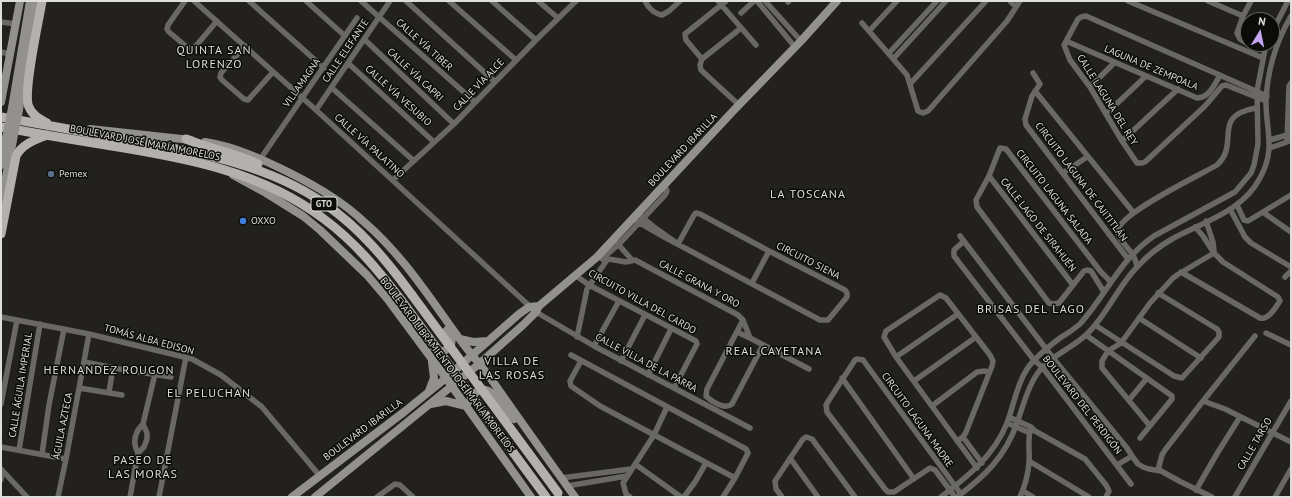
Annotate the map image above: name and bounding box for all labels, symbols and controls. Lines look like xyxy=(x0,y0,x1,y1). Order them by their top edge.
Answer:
north arrow xyxy=(1240,12,1280,52)
text: N xyxy=(1257,14,1267,29)
street label: CALLE VÍA TIBER xyxy=(393,16,455,74)
street label: CALLE ELEFANTE xyxy=(320,17,372,85)
street label: LAGUNA DE ZEMPOALA xyxy=(1102,43,1200,93)
district label: QUINTA SAN LORENZO xyxy=(176,44,252,72)
street label: CALLE VÍA CAPRI xyxy=(384,46,446,104)
street label: CALLE LAGUNA DEL REY xyxy=(1074,52,1140,148)
street label: VILLAMAGNA xyxy=(281,56,323,110)
street label: CALLE VÍA ALCE xyxy=(451,56,507,114)
street label: CALLE VÍA VESUBIO xyxy=(362,63,434,129)
street label: CALLE VÍA PALATINO xyxy=(332,111,406,181)
street label: BOULEVARD IBARILLA xyxy=(646,111,720,189)
street label: CIRCUITO LAGUNA DE CAJITITLÁN xyxy=(1032,120,1130,244)
street label: BOULEVARD JOSÉ MARÍA MORELOS xyxy=(69,123,221,163)
street label: CIRCUITO LAGUNA SALADA xyxy=(1013,147,1095,247)
place label: Pemex xyxy=(59,168,87,180)
marker: Pemex xyxy=(46,169,56,179)
street label: CALLE LAGO DE SIRAHUÉN xyxy=(998,176,1078,274)
district label: LA TOSCANA xyxy=(770,188,846,202)
road number: GTO xyxy=(311,197,337,211)
place label: OXXO xyxy=(251,215,276,227)
marker: OXXO xyxy=(238,216,248,226)
street label: CIRCUITO SIENA xyxy=(774,240,842,282)
street label: CALLE GRANA Y ORO xyxy=(656,258,742,310)
street label: CIRCUITO VILLA DEL CARDO xyxy=(586,267,698,337)
street label: BOULEVARD LIBRAMIENTO JOSÉ MARÍA MORELOS xyxy=(377,275,517,455)
district label: BRISAS DEL LAGO xyxy=(977,303,1085,317)
street label: TOMÁS ALBA EDISON xyxy=(103,322,195,358)
street label: CALLE VILLA DE LA PARRA xyxy=(593,331,699,395)
street label: CALLE ÁGUILA IMPERIAL xyxy=(7,332,35,438)
district label: REAL CAYETANA xyxy=(726,345,822,359)
street label: BOULEVARD DEL PERDIGÓN xyxy=(1040,353,1124,457)
district label: VILLA DE LAS ROSAS xyxy=(479,355,545,383)
district label: HERNANDEZ ROUGON xyxy=(43,364,175,378)
street label: CIRCUITO LAGUNA MADRE xyxy=(879,370,955,470)
district label: EL PELUCHAN xyxy=(167,387,251,401)
street label: ÁGUILA AZTECA xyxy=(51,391,75,461)
street label: BOULEVARD IBARILLA xyxy=(321,396,405,464)
street label: CALLE TARSO xyxy=(1235,416,1275,472)
district label: PASEO DE LAS MORAS xyxy=(108,454,178,482)

